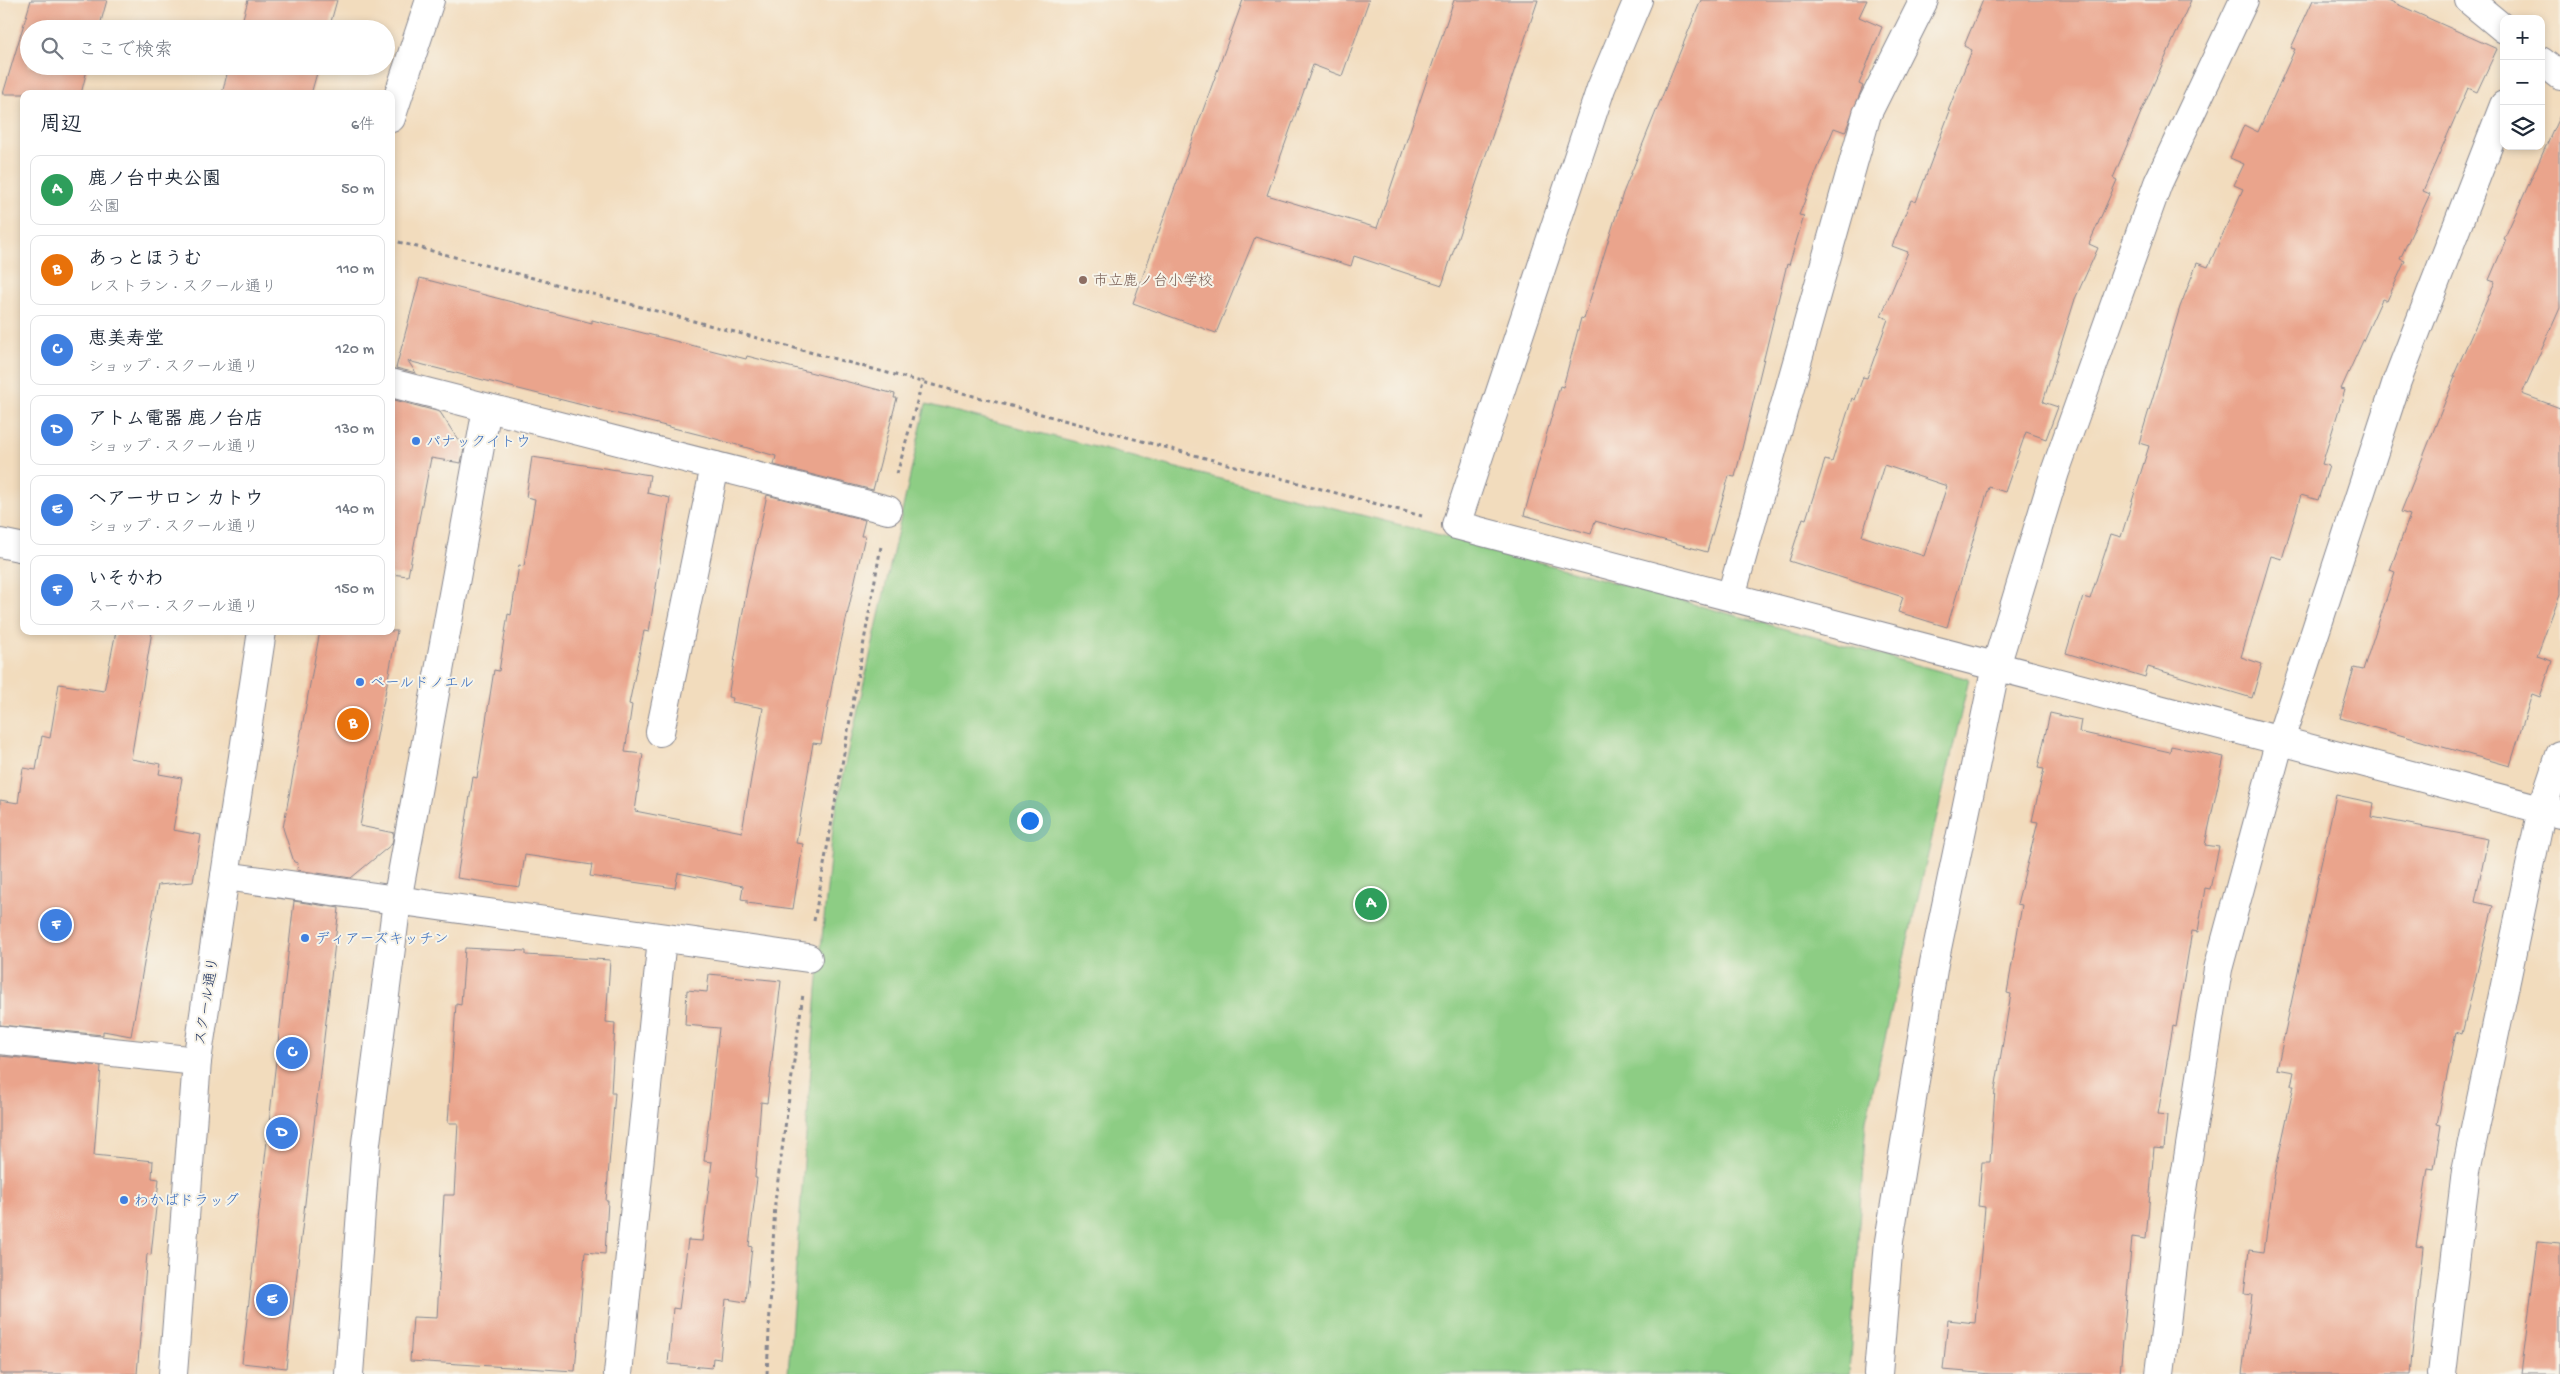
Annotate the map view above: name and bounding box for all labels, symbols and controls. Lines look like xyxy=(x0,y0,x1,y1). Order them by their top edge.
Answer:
map controls xyxy=(2500,15,2545,150)
button: + xyxy=(2500,15,2545,60)
search box xyxy=(20,20,395,75)
icon: search xyxy=(38,34,66,62)
text: ここで検索 xyxy=(78,40,173,63)
button: − xyxy=(2500,60,2545,105)
button: layers xyxy=(2500,105,2545,150)
text: 周辺 xyxy=(40,114,82,139)
text: 6件 xyxy=(351,117,375,136)
text: 鹿ノ台中央公園 xyxy=(88,169,221,192)
text: A xyxy=(52,181,62,200)
text: 50 m xyxy=(341,181,374,200)
text: 公園 xyxy=(88,199,120,218)
text: あっとほうむ xyxy=(88,249,202,272)
text: B xyxy=(53,261,61,280)
text: 110 m xyxy=(337,261,374,280)
place label: 市立鹿ノ台小学校 xyxy=(1093,272,1213,291)
marker: 市立鹿ノ台小学校 xyxy=(1077,274,1089,286)
text: レストラン · スクール通り xyxy=(88,279,277,298)
text: 恵美寿堂 xyxy=(88,329,164,352)
text: C xyxy=(53,341,61,360)
text: 120 m xyxy=(335,341,374,360)
text: ショップ · スクール通り xyxy=(88,359,259,378)
text: アトム電器 鹿ノ台店 xyxy=(88,409,264,432)
text: D xyxy=(52,421,62,440)
text: 130 m xyxy=(335,421,374,440)
place label: パナックイトウ xyxy=(426,434,531,452)
marker: パナックイトウ xyxy=(410,435,422,447)
text: ショップ · スクール通り xyxy=(88,439,259,458)
text: ヘアーサロン カトウ xyxy=(88,489,264,512)
text: E xyxy=(52,501,62,520)
text: 140 m xyxy=(336,501,374,520)
text: ショップ · スクール通り xyxy=(88,519,259,538)
text: いそかわ xyxy=(88,569,164,592)
text: F xyxy=(53,581,61,600)
text: 150 m xyxy=(335,581,374,600)
text: スーパー · スクール通り xyxy=(88,599,259,618)
place label: ペールドノエル xyxy=(370,675,474,693)
marker: ペールドノエル xyxy=(354,676,366,688)
pin: B xyxy=(337,705,369,743)
your location xyxy=(1017,808,1043,834)
pin: A xyxy=(1355,885,1387,923)
pin: F xyxy=(40,906,72,944)
place label: ディアーズキッチン xyxy=(315,931,449,949)
marker: ディアーズキッチン xyxy=(299,932,311,944)
street label: スクール通り xyxy=(192,956,224,1047)
pin: C xyxy=(276,1034,308,1072)
pin: D xyxy=(266,1114,298,1152)
place label: わかばドラッグ xyxy=(134,1192,239,1211)
marker: わかばドラッグ xyxy=(118,1194,130,1206)
pin: E xyxy=(256,1281,288,1319)

